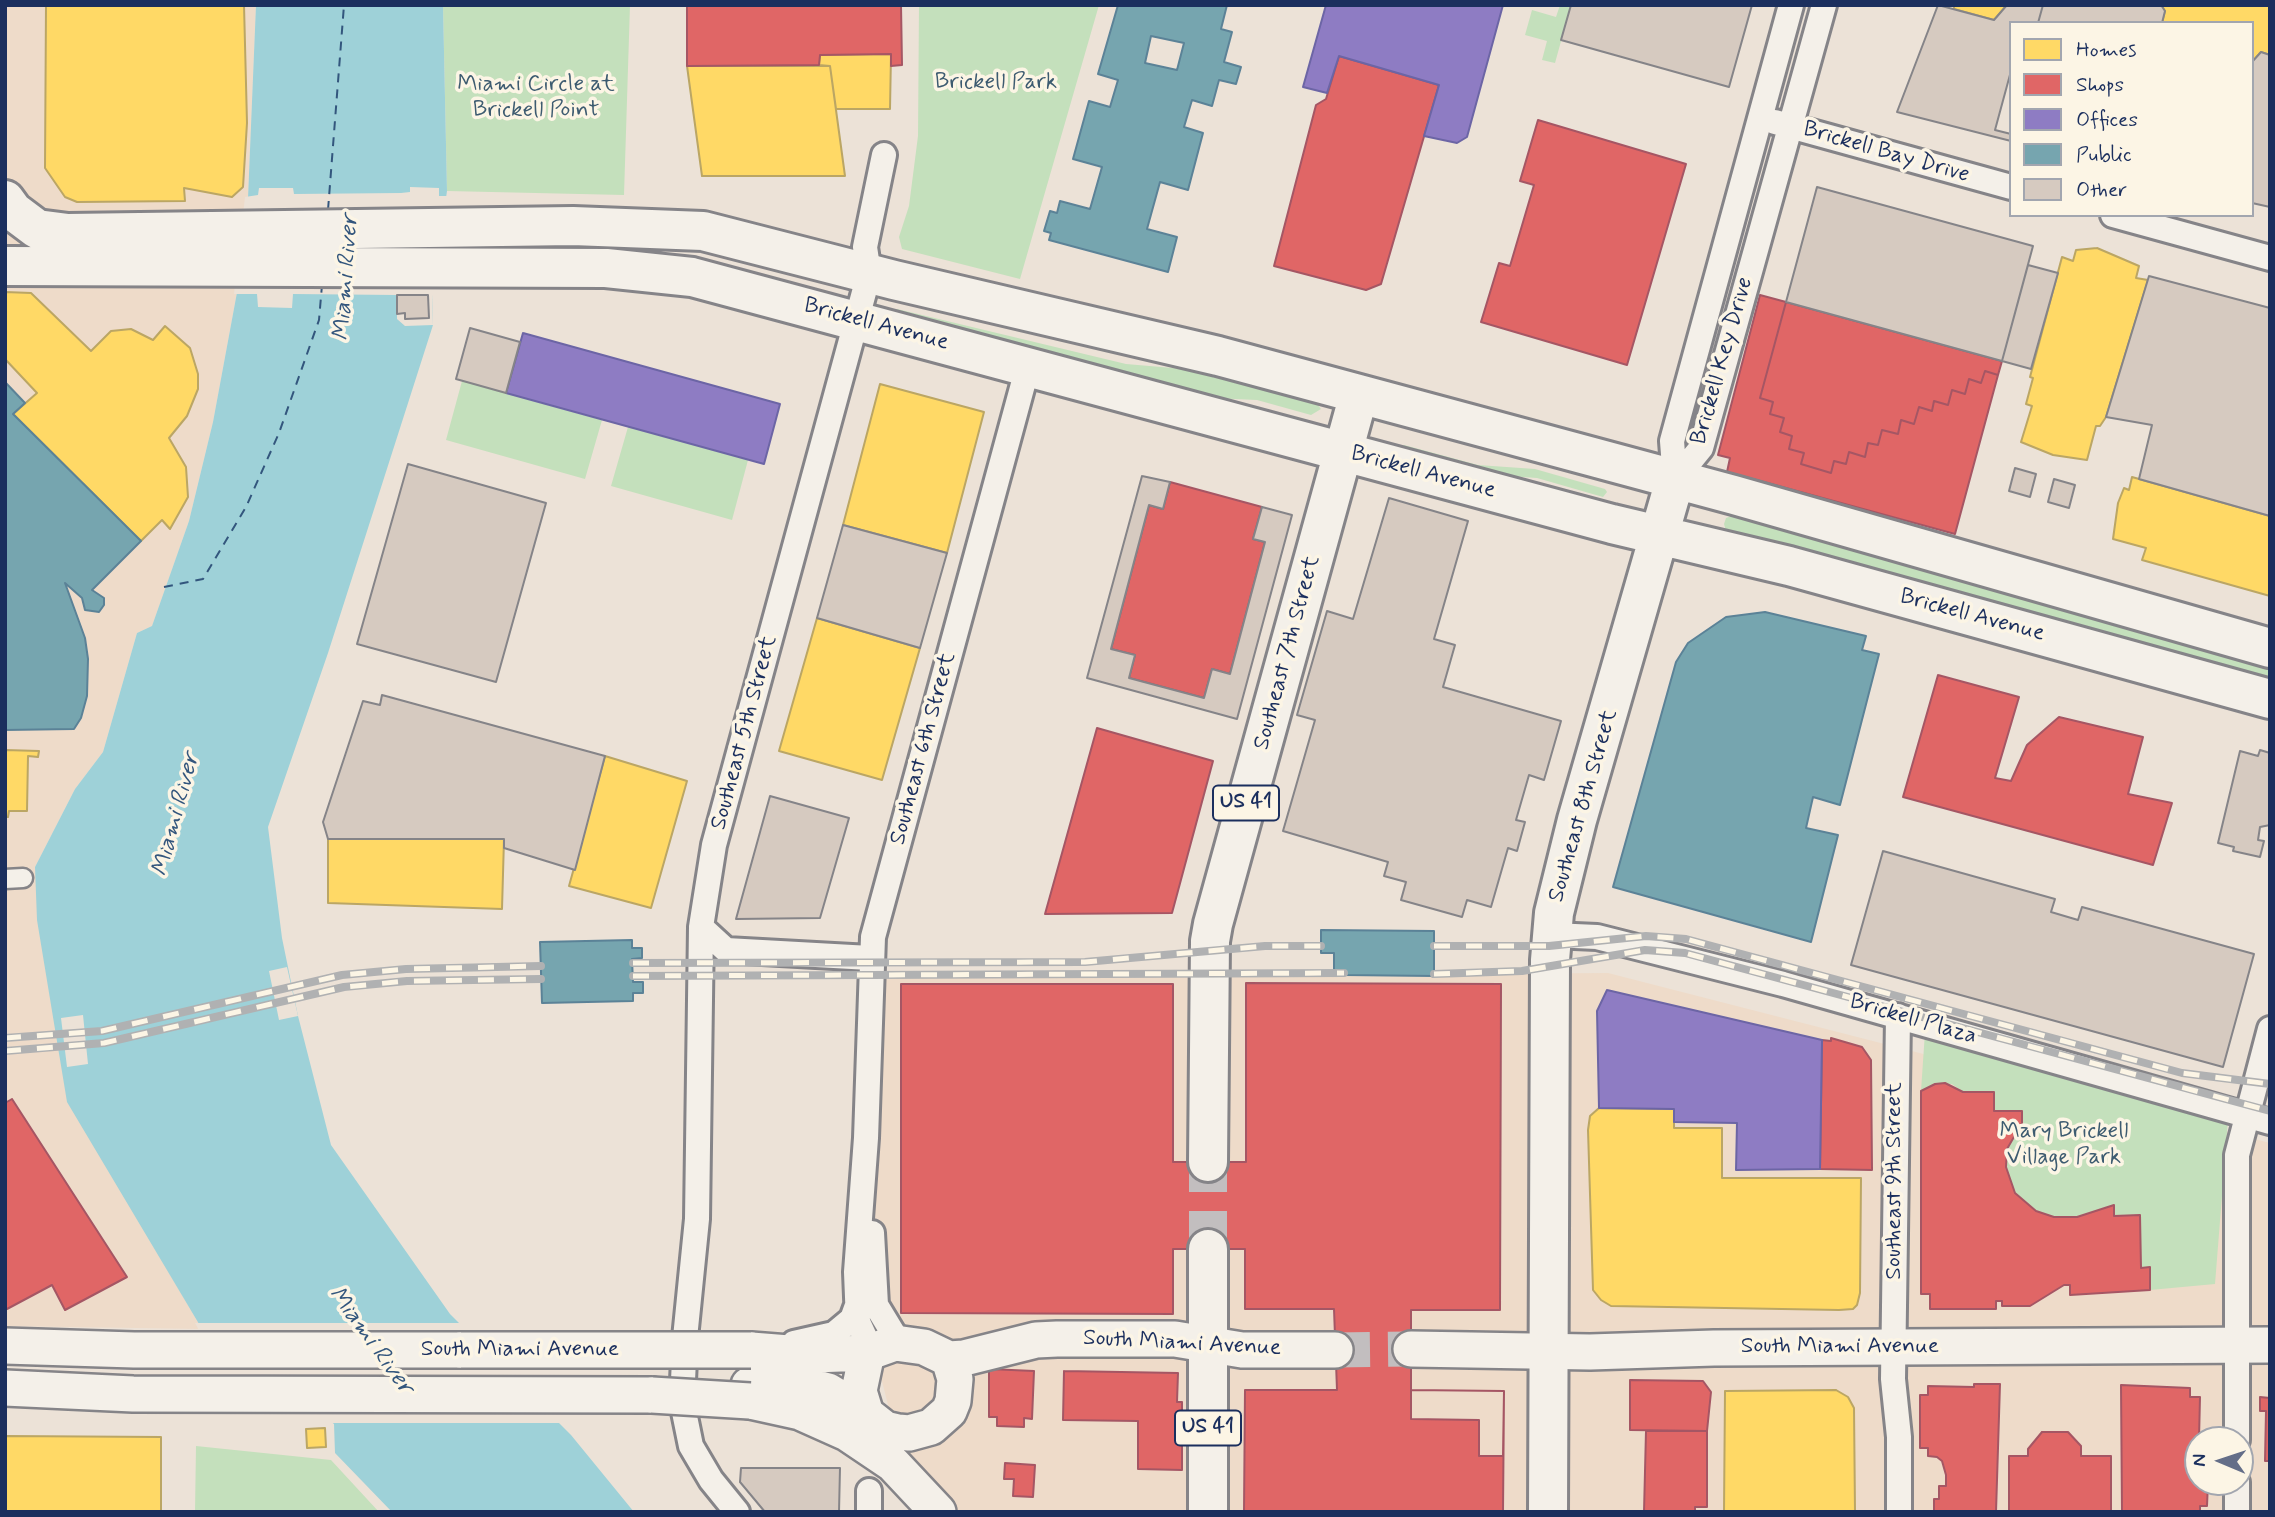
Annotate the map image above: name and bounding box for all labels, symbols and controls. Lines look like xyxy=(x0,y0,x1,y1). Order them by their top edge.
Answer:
legend xyxy=(2009,21,2254,217)
text: Homes xyxy=(2076,36,2136,64)
park label: Brickell Park xyxy=(935,69,1057,97)
park label: Miami Circle at Brickell Point xyxy=(457,71,615,125)
text: Shops xyxy=(2076,71,2124,99)
text: Offices xyxy=(2076,106,2138,134)
street label: Brickell Bay Drive xyxy=(1800,116,1972,190)
text: Public xyxy=(2076,141,2132,169)
text: Other xyxy=(2076,176,2127,204)
water label: Miami River xyxy=(328,214,366,342)
street label: Brickell Key Drive xyxy=(1686,274,1760,448)
street label: Brickell Avenue xyxy=(801,292,951,358)
street label: Brickell Avenue xyxy=(1348,440,1498,506)
street label: Southeast 7th Street xyxy=(1249,553,1327,753)
street label: Brickell Avenue xyxy=(1897,583,2047,649)
street label: Southeast 5th Street xyxy=(706,633,784,833)
street label: Southeast 6th Street xyxy=(885,650,963,848)
street label: Southeast 8th Street xyxy=(1543,707,1625,905)
water label: Miami River xyxy=(147,750,207,880)
road number: US 41 xyxy=(1213,786,1279,820)
street label: Brickell Plaza xyxy=(1846,989,1980,1051)
street label: Southeast 9th Street xyxy=(1881,1082,1909,1280)
park label: Mary Brickell Village Park xyxy=(2000,1118,2128,1172)
water label: Miami River xyxy=(321,1281,419,1401)
street label: South Miami Avenue xyxy=(1082,1325,1282,1363)
street label: South Miami Avenue xyxy=(1741,1333,1939,1361)
street label: South Miami Avenue xyxy=(421,1336,619,1364)
road number: US 41 xyxy=(1175,1410,1241,1446)
north arrow xyxy=(2184,1426,2254,1496)
text: N xyxy=(2187,1454,2212,1467)

